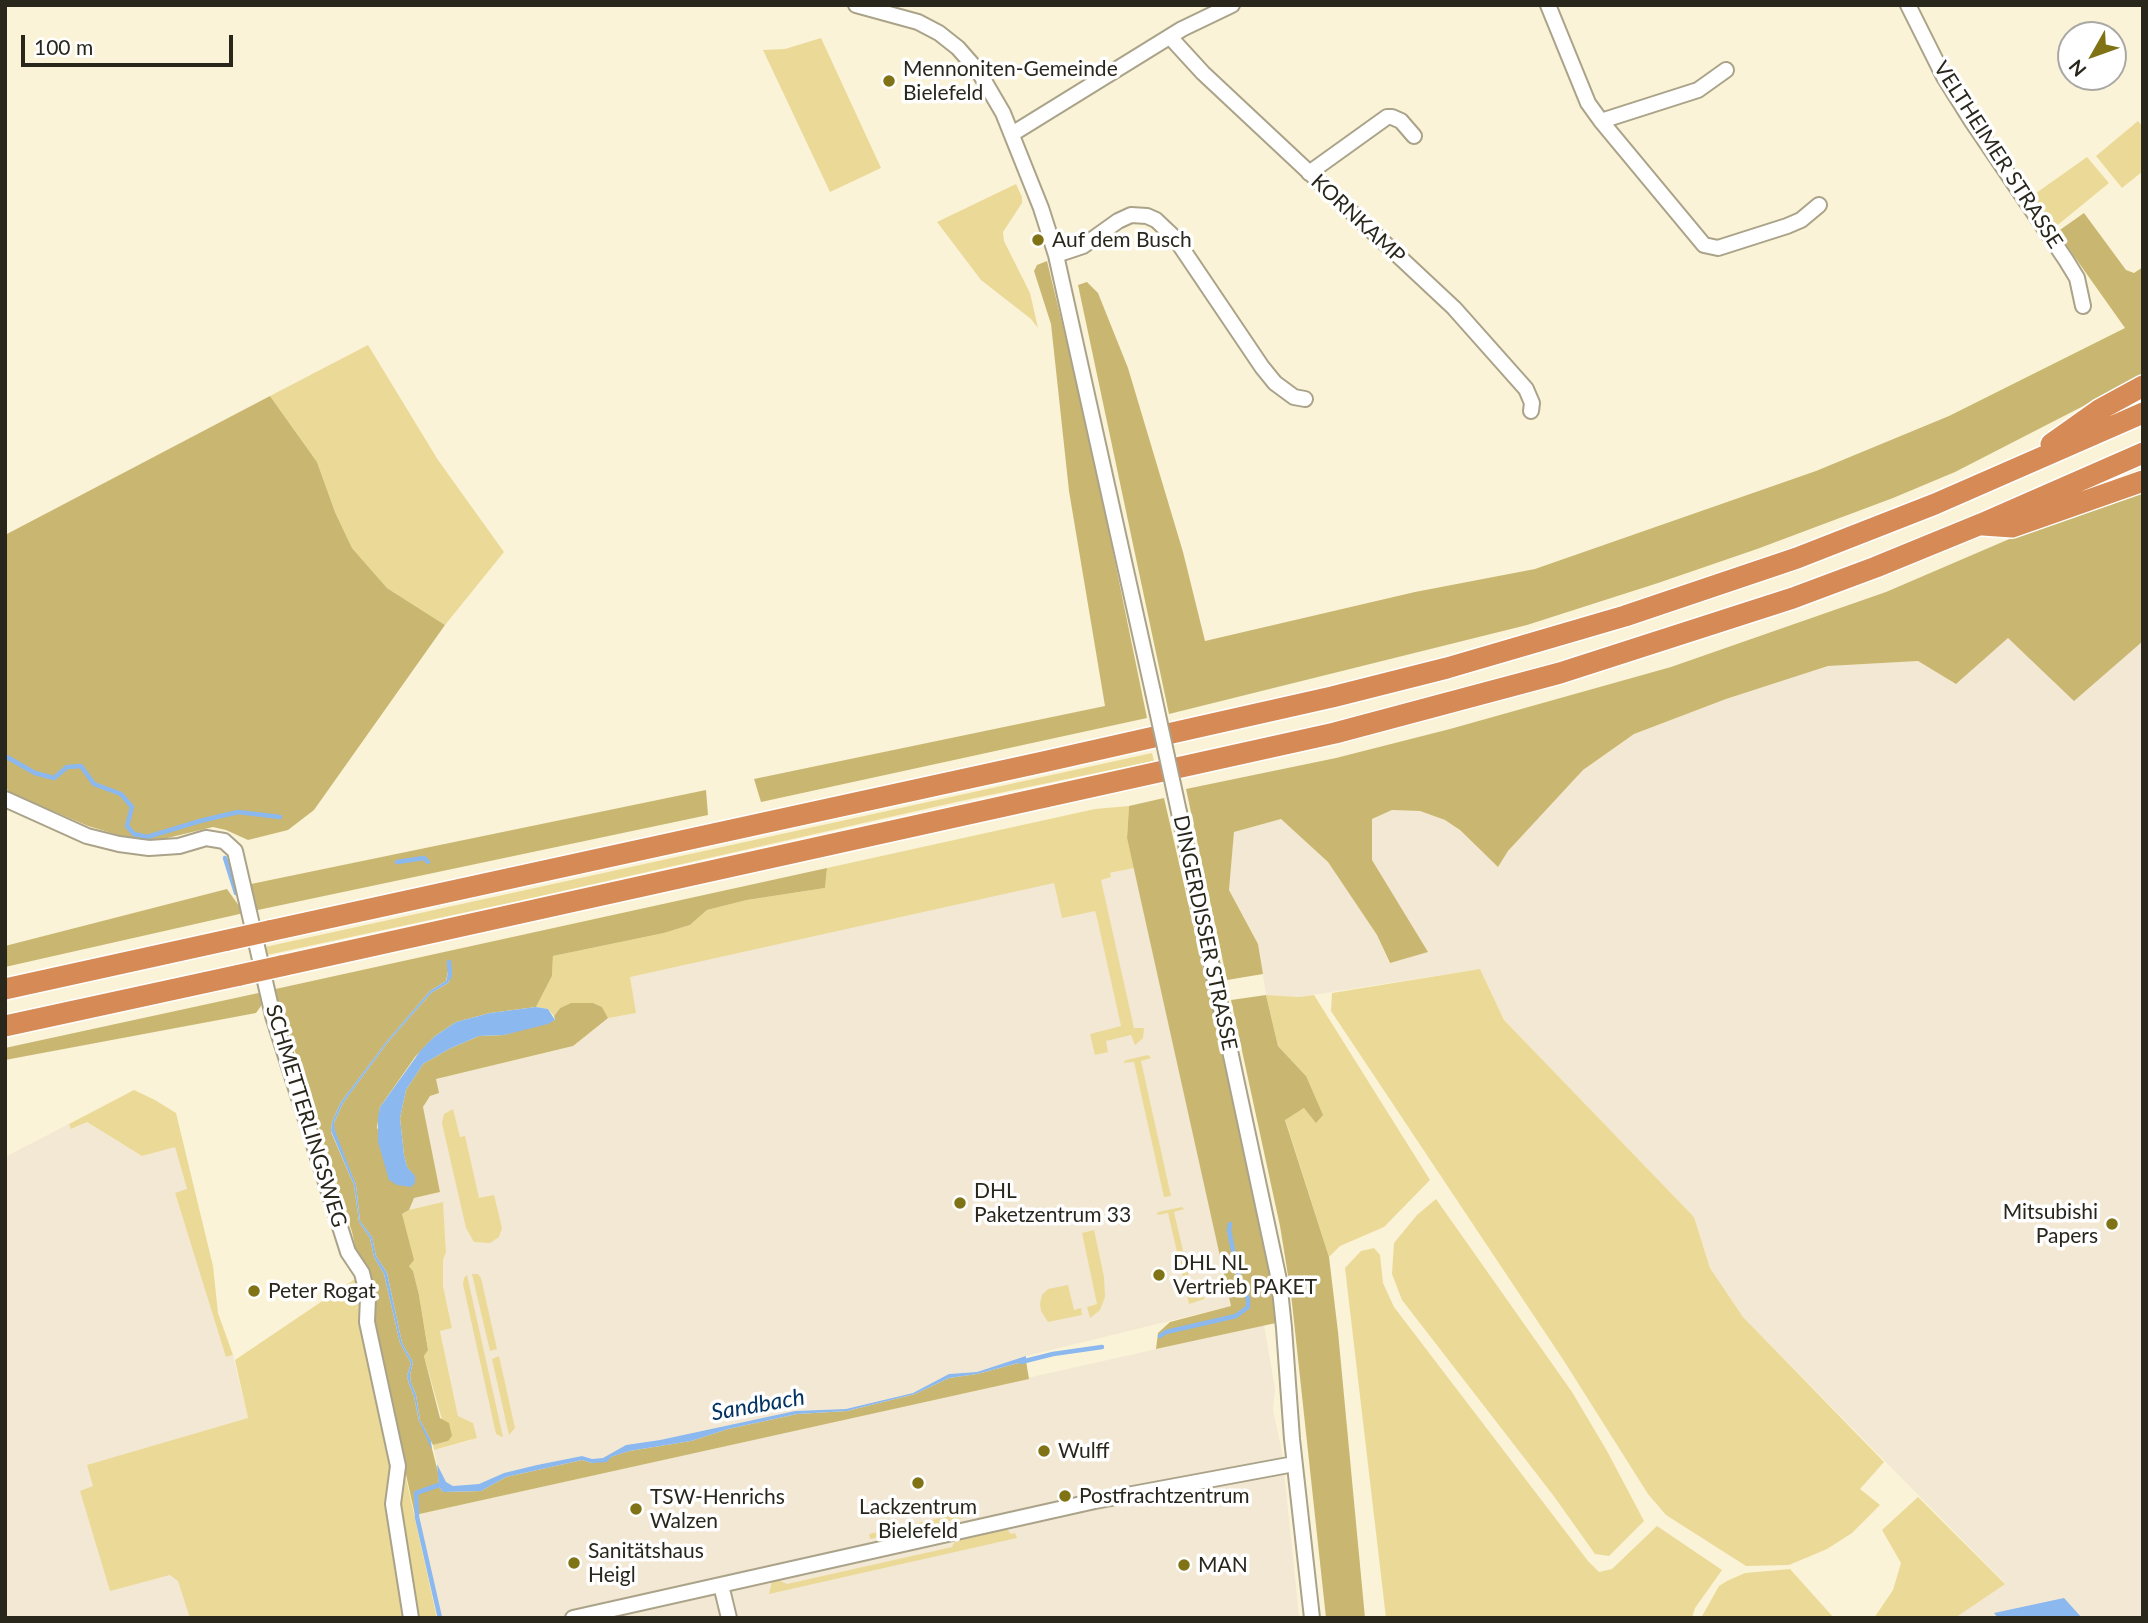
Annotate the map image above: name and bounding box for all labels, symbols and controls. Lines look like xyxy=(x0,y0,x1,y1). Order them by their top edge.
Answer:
scale bar xyxy=(24,21,236,65)
north arrow xyxy=(2057,21,2127,91)
text: 100 m xyxy=(34,34,93,59)
place label: Mennoniten-Gemeinde Bielefeld xyxy=(903,56,1118,106)
text: N xyxy=(2064,56,2091,82)
street label: VELTHEIMER STRASSE xyxy=(1928,57,2068,253)
marker: Mennoniten-Gemeinde Bielefeld xyxy=(881,73,897,89)
street label: KORNKAMP xyxy=(1306,169,1410,269)
place label: Auf dem Busch xyxy=(1052,227,1192,253)
marker: Auf dem Busch xyxy=(1030,232,1046,248)
street label: DINGERDISSER STRASSE xyxy=(1168,813,1242,1053)
street label: SCHMETTERLINGSWEG xyxy=(260,1002,352,1230)
place label: DHL Paketzentrum 33 xyxy=(974,1178,1131,1228)
marker: DHL Paketzentrum 33 xyxy=(952,1195,968,1211)
place label: Mitsubishi Papers xyxy=(2003,1199,2098,1249)
marker: Mitsubishi Papers xyxy=(2104,1216,2120,1232)
place label: DHL NL Vertrieb PAKET xyxy=(1173,1250,1317,1300)
marker: DHL NL Vertrieb PAKET xyxy=(1151,1267,1167,1283)
place label: Peter Rogat xyxy=(268,1278,376,1304)
marker: Peter Rogat xyxy=(246,1283,262,1299)
water label: Sandbach xyxy=(709,1383,807,1427)
place label: Wulff xyxy=(1058,1438,1110,1464)
marker: Wulff xyxy=(1036,1443,1052,1459)
marker: Lackzentrum Bielefeld xyxy=(910,1475,926,1491)
place label: Postfrachtzentrum xyxy=(1079,1483,1250,1509)
place label: TSW-Henrichs Walzen xyxy=(650,1484,785,1534)
marker: Postfrachtzentrum xyxy=(1057,1488,1073,1504)
place label: Lackzentrum Bielefeld xyxy=(859,1494,977,1544)
marker: TSW-Henrichs Walzen xyxy=(628,1501,644,1517)
place label: Sanitätshaus Heigl xyxy=(588,1538,704,1588)
place label: MAN xyxy=(1198,1552,1248,1578)
marker: Sanitätshaus Heigl xyxy=(566,1555,582,1571)
marker: MAN xyxy=(1176,1557,1192,1573)

